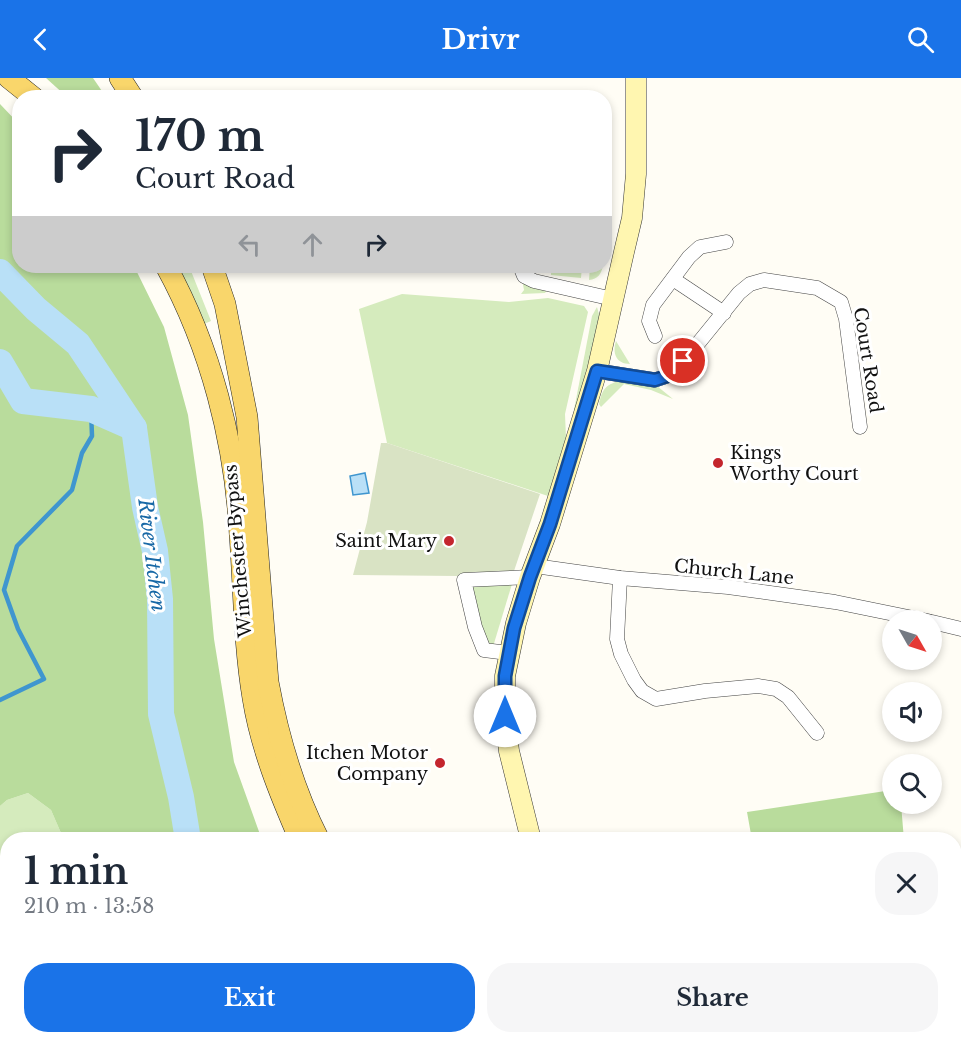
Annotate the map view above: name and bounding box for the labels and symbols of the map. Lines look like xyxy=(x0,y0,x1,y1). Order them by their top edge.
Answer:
street label: Court Road xyxy=(849,306,887,414)
pin xyxy=(657,335,708,386)
place label: Kings Worthy Court xyxy=(729,442,859,485)
marker: Kings Worthy Court xyxy=(711,456,725,470)
street label: Winchester Bypass xyxy=(219,463,257,640)
water label: River Itchen xyxy=(133,496,171,613)
place label: Saint Mary xyxy=(335,530,437,552)
marker: Saint Mary xyxy=(442,534,456,548)
street label: Church Lane xyxy=(673,555,795,589)
north arrow xyxy=(882,610,942,670)
position arrow xyxy=(473,684,537,748)
place label: Itchen Motor Company xyxy=(306,742,428,785)
marker: Itchen Motor Company xyxy=(433,756,447,770)

